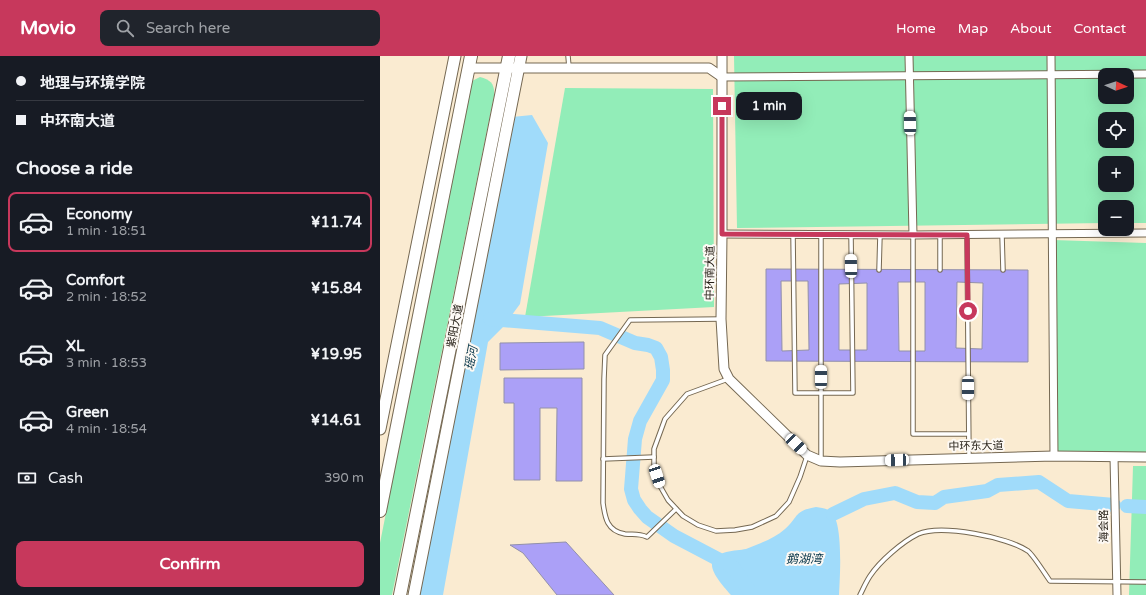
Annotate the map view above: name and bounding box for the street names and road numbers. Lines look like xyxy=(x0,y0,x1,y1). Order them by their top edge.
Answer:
street label: 中环南大道 xyxy=(703,245,717,301)
street label: 紫阳大道 xyxy=(444,303,466,349)
street label: 中环东大道 xyxy=(948,439,1004,453)
street label: 海会路 xyxy=(1097,509,1111,543)

